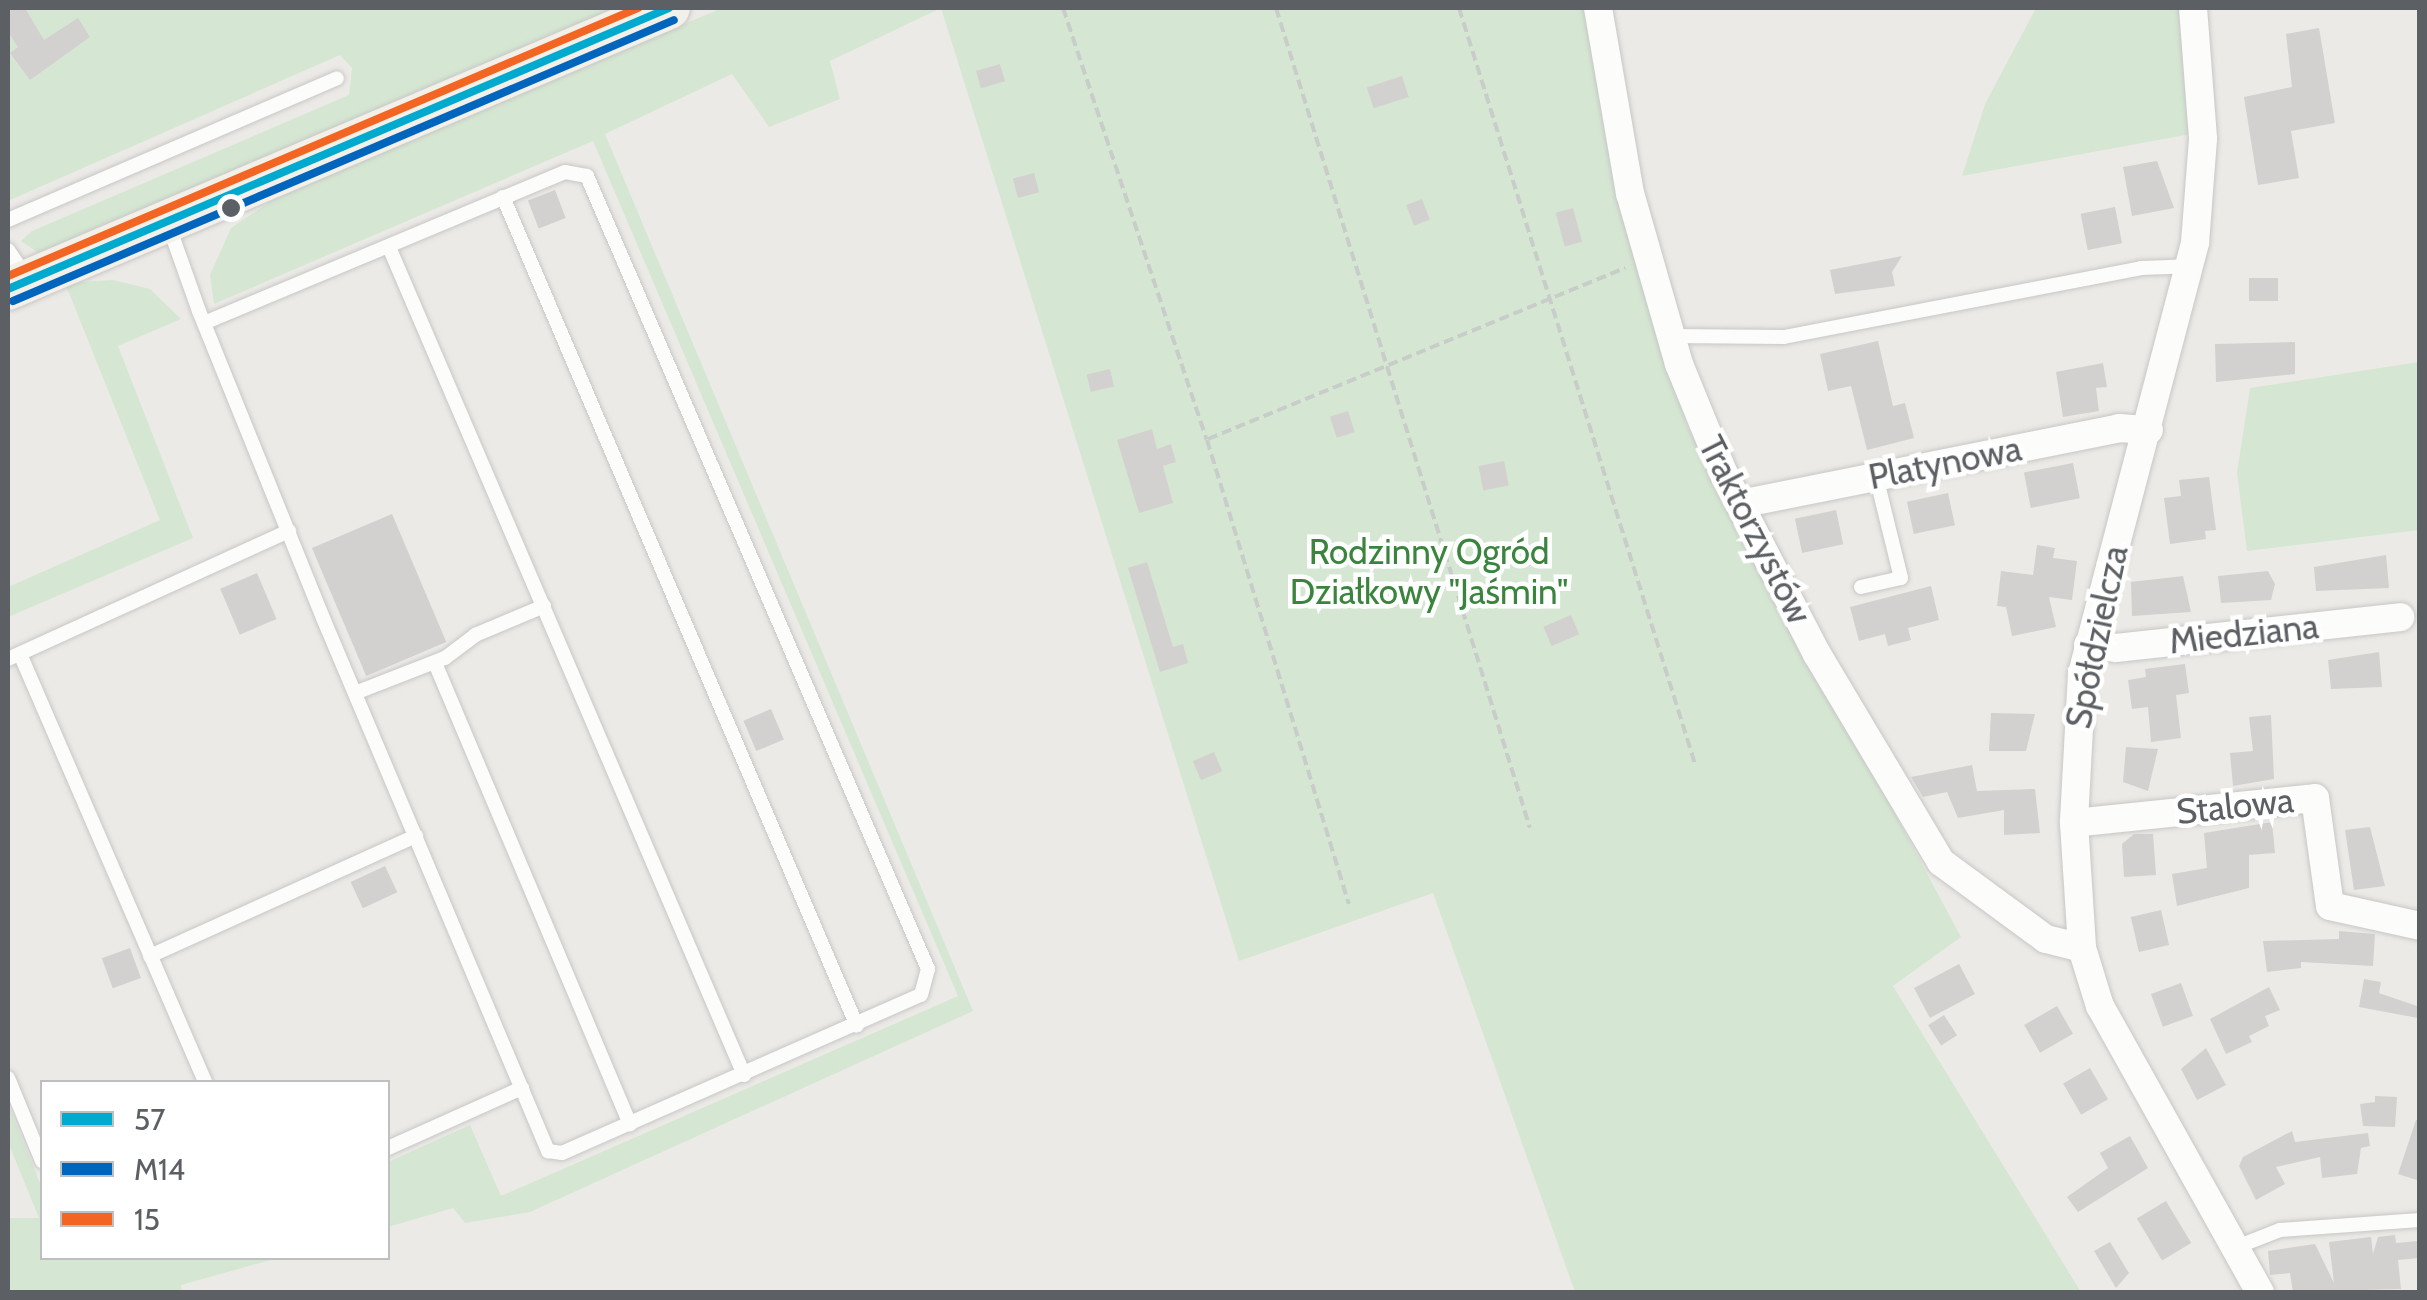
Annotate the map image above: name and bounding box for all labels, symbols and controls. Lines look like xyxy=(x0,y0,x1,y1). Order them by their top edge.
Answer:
unlabelled marker xyxy=(221,198,241,218)
street label: Platynowa xyxy=(1865,428,2025,498)
street label: Traktorzystów xyxy=(1690,429,1820,631)
park label: Rodzinny Ogród Działkowy "Jaśmin" xyxy=(1290,531,1568,613)
street label: Spółdzielcza xyxy=(2057,542,2137,732)
street label: Miedziana xyxy=(2167,605,2321,663)
street label: Stalowa xyxy=(2174,779,2296,833)
legend xyxy=(40,1080,390,1260)
text: 57 xyxy=(134,1101,165,1138)
text: M14 xyxy=(134,1151,185,1188)
text: 15 xyxy=(134,1201,160,1238)

